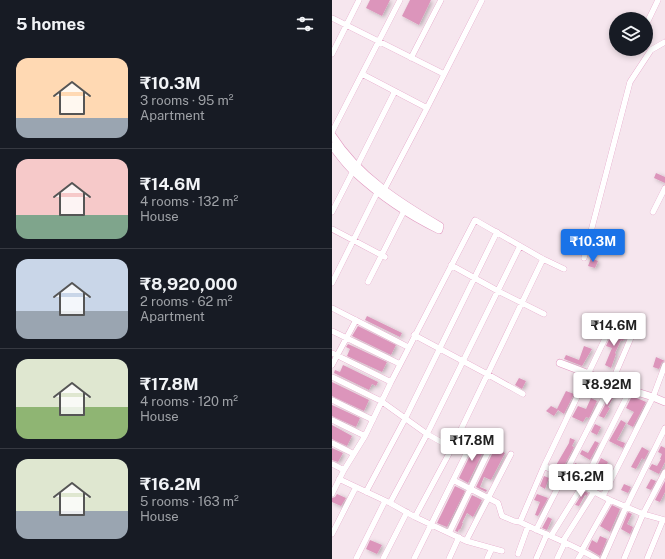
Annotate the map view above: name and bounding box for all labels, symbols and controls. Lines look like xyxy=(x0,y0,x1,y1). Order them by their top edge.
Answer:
map controls xyxy=(609,12,653,56)
button: layers xyxy=(609,12,653,56)
icon: filters xyxy=(294,13,316,35)
text: 5 homes xyxy=(16,14,85,34)
text: ₹10.3M xyxy=(140,73,201,93)
icon: home xyxy=(48,74,96,122)
text: 3 rooms · 95 m² xyxy=(140,93,234,108)
text: Apartment xyxy=(140,108,205,123)
text: ₹14.6M xyxy=(140,174,201,194)
icon: home xyxy=(48,175,96,223)
text: 4 rooms · 132 m² xyxy=(140,194,238,209)
text: House xyxy=(140,209,179,224)
pin: ₹10.3M xyxy=(560,229,626,263)
text: ₹10.3M xyxy=(570,234,616,249)
text: ₹8,920,000 xyxy=(140,274,237,294)
icon: home xyxy=(48,275,96,323)
text: 2 rooms · 62 m² xyxy=(140,294,233,309)
text: Apartment xyxy=(140,309,205,324)
pin: ₹14.6M xyxy=(581,313,647,347)
text: ₹14.6M xyxy=(591,318,637,333)
pin: ₹8.92M xyxy=(574,372,640,406)
text: ₹17.8M xyxy=(140,374,199,394)
icon: home xyxy=(48,375,96,423)
text: ₹8.92M xyxy=(582,377,632,392)
text: 4 rooms · 120 m² xyxy=(140,394,238,409)
text: House xyxy=(140,409,179,424)
pin: ₹17.8M xyxy=(439,428,505,462)
text: ₹17.8M xyxy=(450,433,494,448)
pin: ₹16.2M xyxy=(548,464,614,498)
text: ₹16.2M xyxy=(558,469,604,484)
text: ₹16.2M xyxy=(140,474,201,494)
icon: home xyxy=(48,475,96,523)
text: 5 rooms · 163 m² xyxy=(140,494,239,509)
text: House xyxy=(140,509,179,524)

